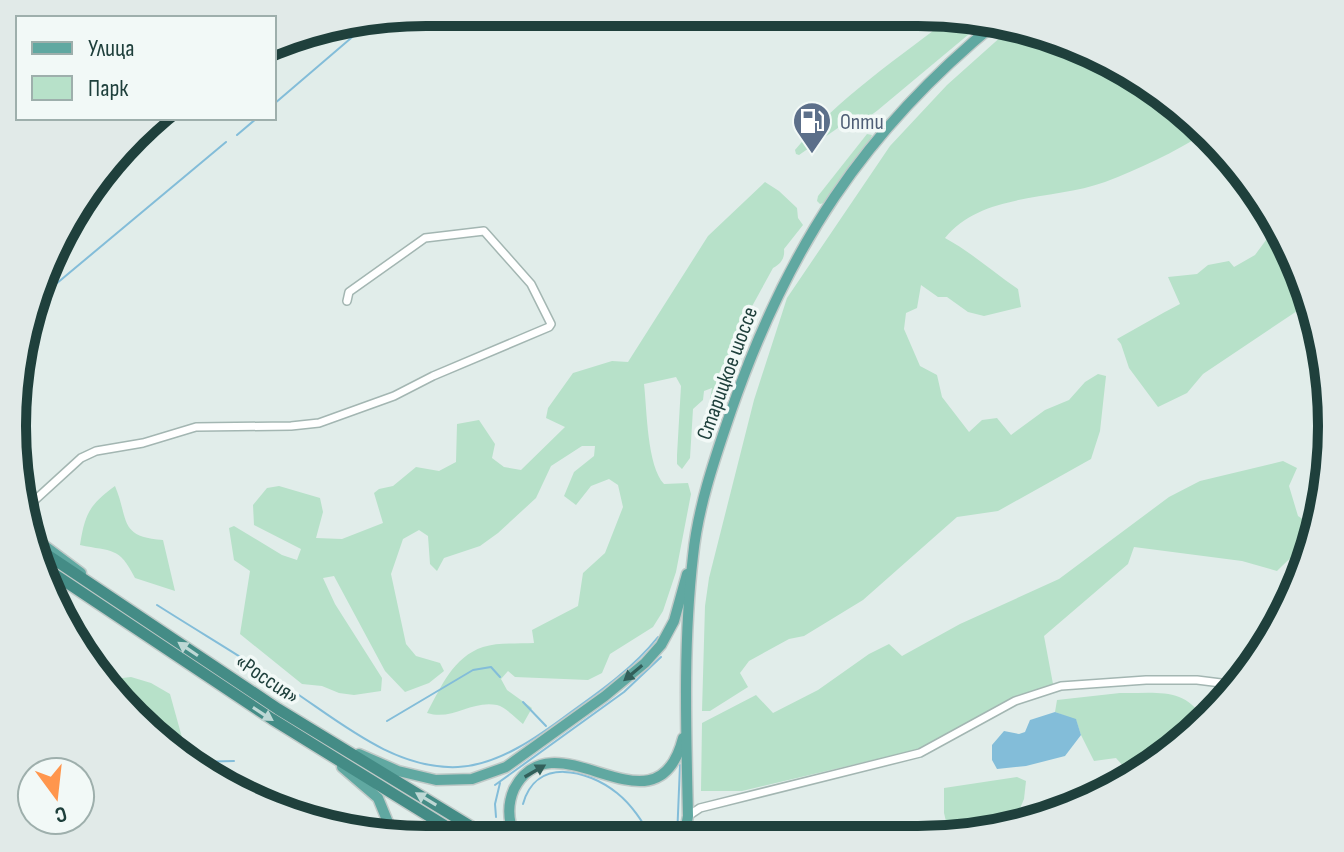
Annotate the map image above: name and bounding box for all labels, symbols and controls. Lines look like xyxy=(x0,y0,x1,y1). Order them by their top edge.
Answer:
legend xyxy=(16,16,276,120)
text: Улица xyxy=(88,34,134,63)
text: Парк xyxy=(88,74,129,103)
fuel station icon: Опти xyxy=(791,100,833,155)
place label: Опти xyxy=(840,109,884,136)
street label: Старицкое шоссе xyxy=(691,303,764,444)
one-way arrow xyxy=(178,641,199,656)
street label: «Россия» xyxy=(230,648,304,710)
one-way arrow xyxy=(623,664,643,681)
one-way arrow xyxy=(253,706,274,721)
north arrow xyxy=(16,756,96,836)
one-way arrow xyxy=(524,764,546,778)
one-way arrow xyxy=(415,792,437,806)
text: С xyxy=(52,799,70,828)

